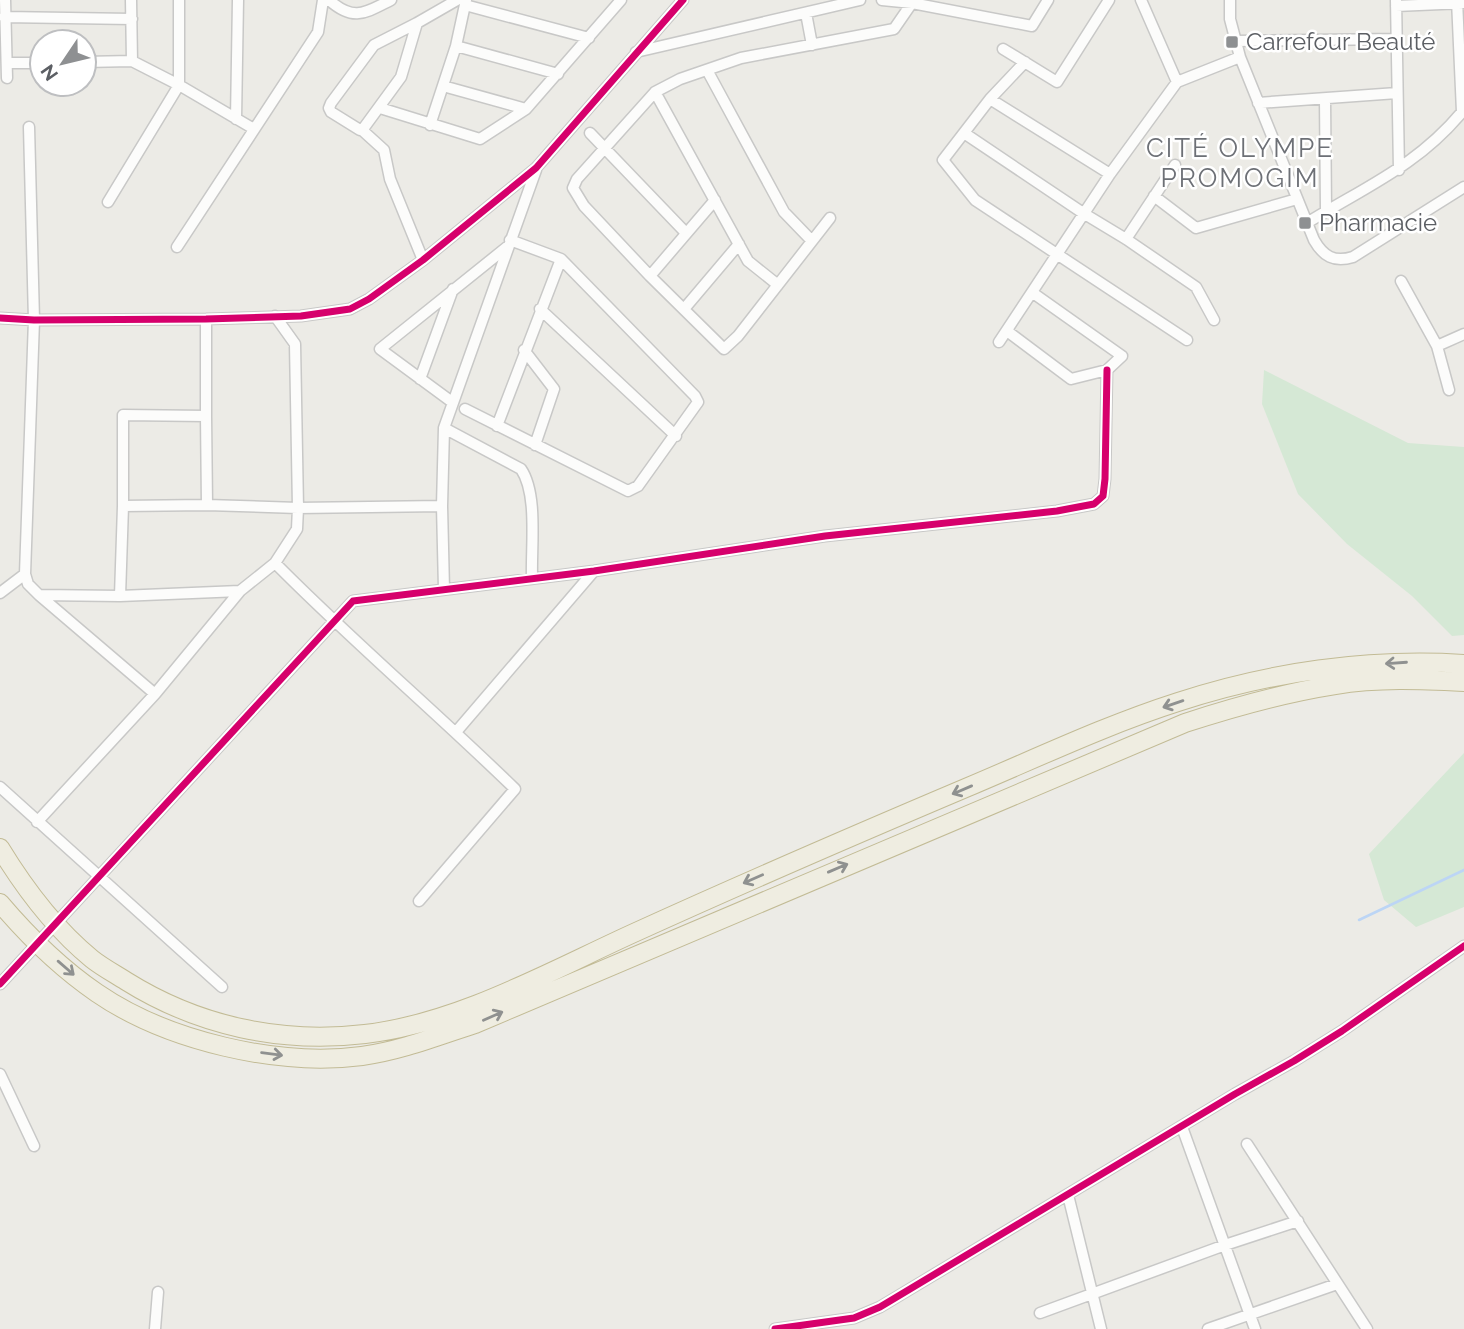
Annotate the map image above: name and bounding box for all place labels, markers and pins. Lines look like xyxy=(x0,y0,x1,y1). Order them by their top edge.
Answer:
place label: Carrefour Beauté xyxy=(1246,27,1435,56)
marker: Carrefour Beauté xyxy=(1224,34,1240,50)
place label: Pharmacie xyxy=(1319,208,1437,237)
marker: Pharmacie xyxy=(1297,215,1313,231)

